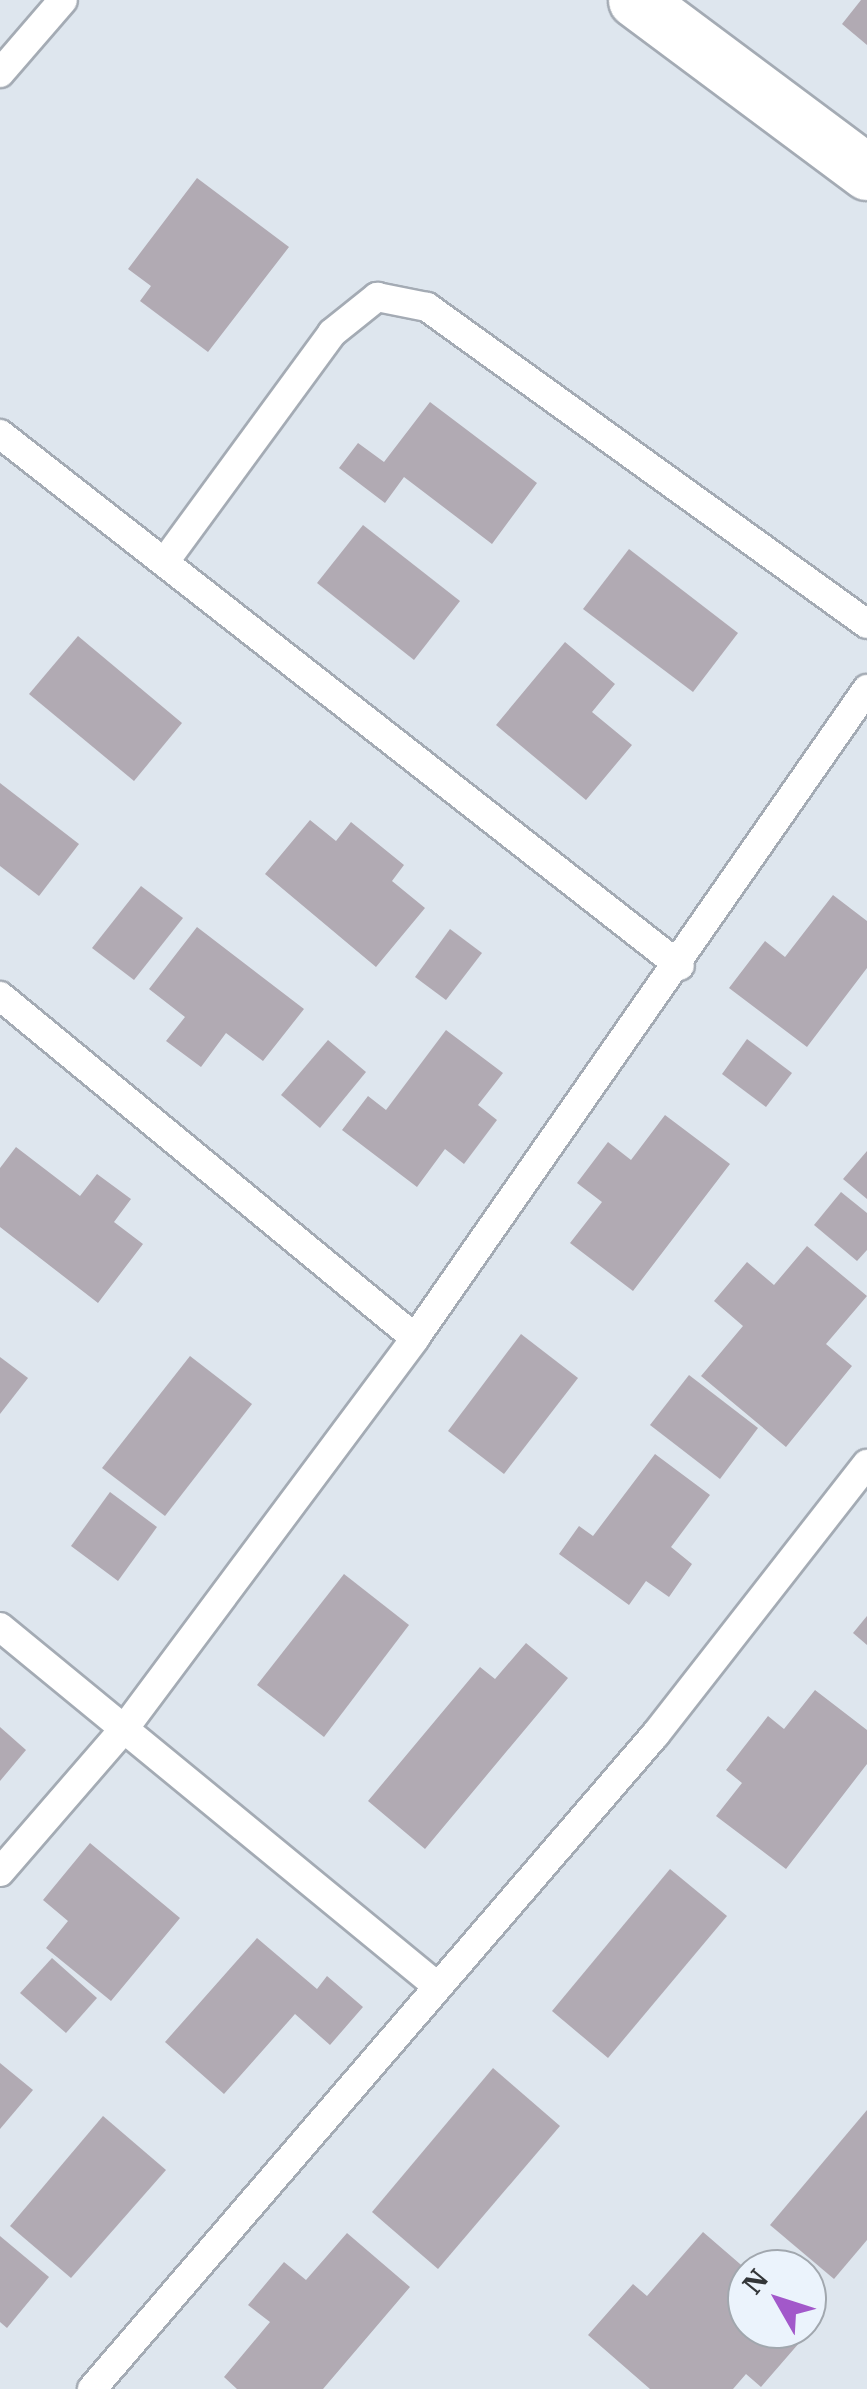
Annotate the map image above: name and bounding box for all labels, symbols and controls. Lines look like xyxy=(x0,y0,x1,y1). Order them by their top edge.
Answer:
north arrow xyxy=(727,2249,827,2349)
text: N xyxy=(734,2261,776,2301)

